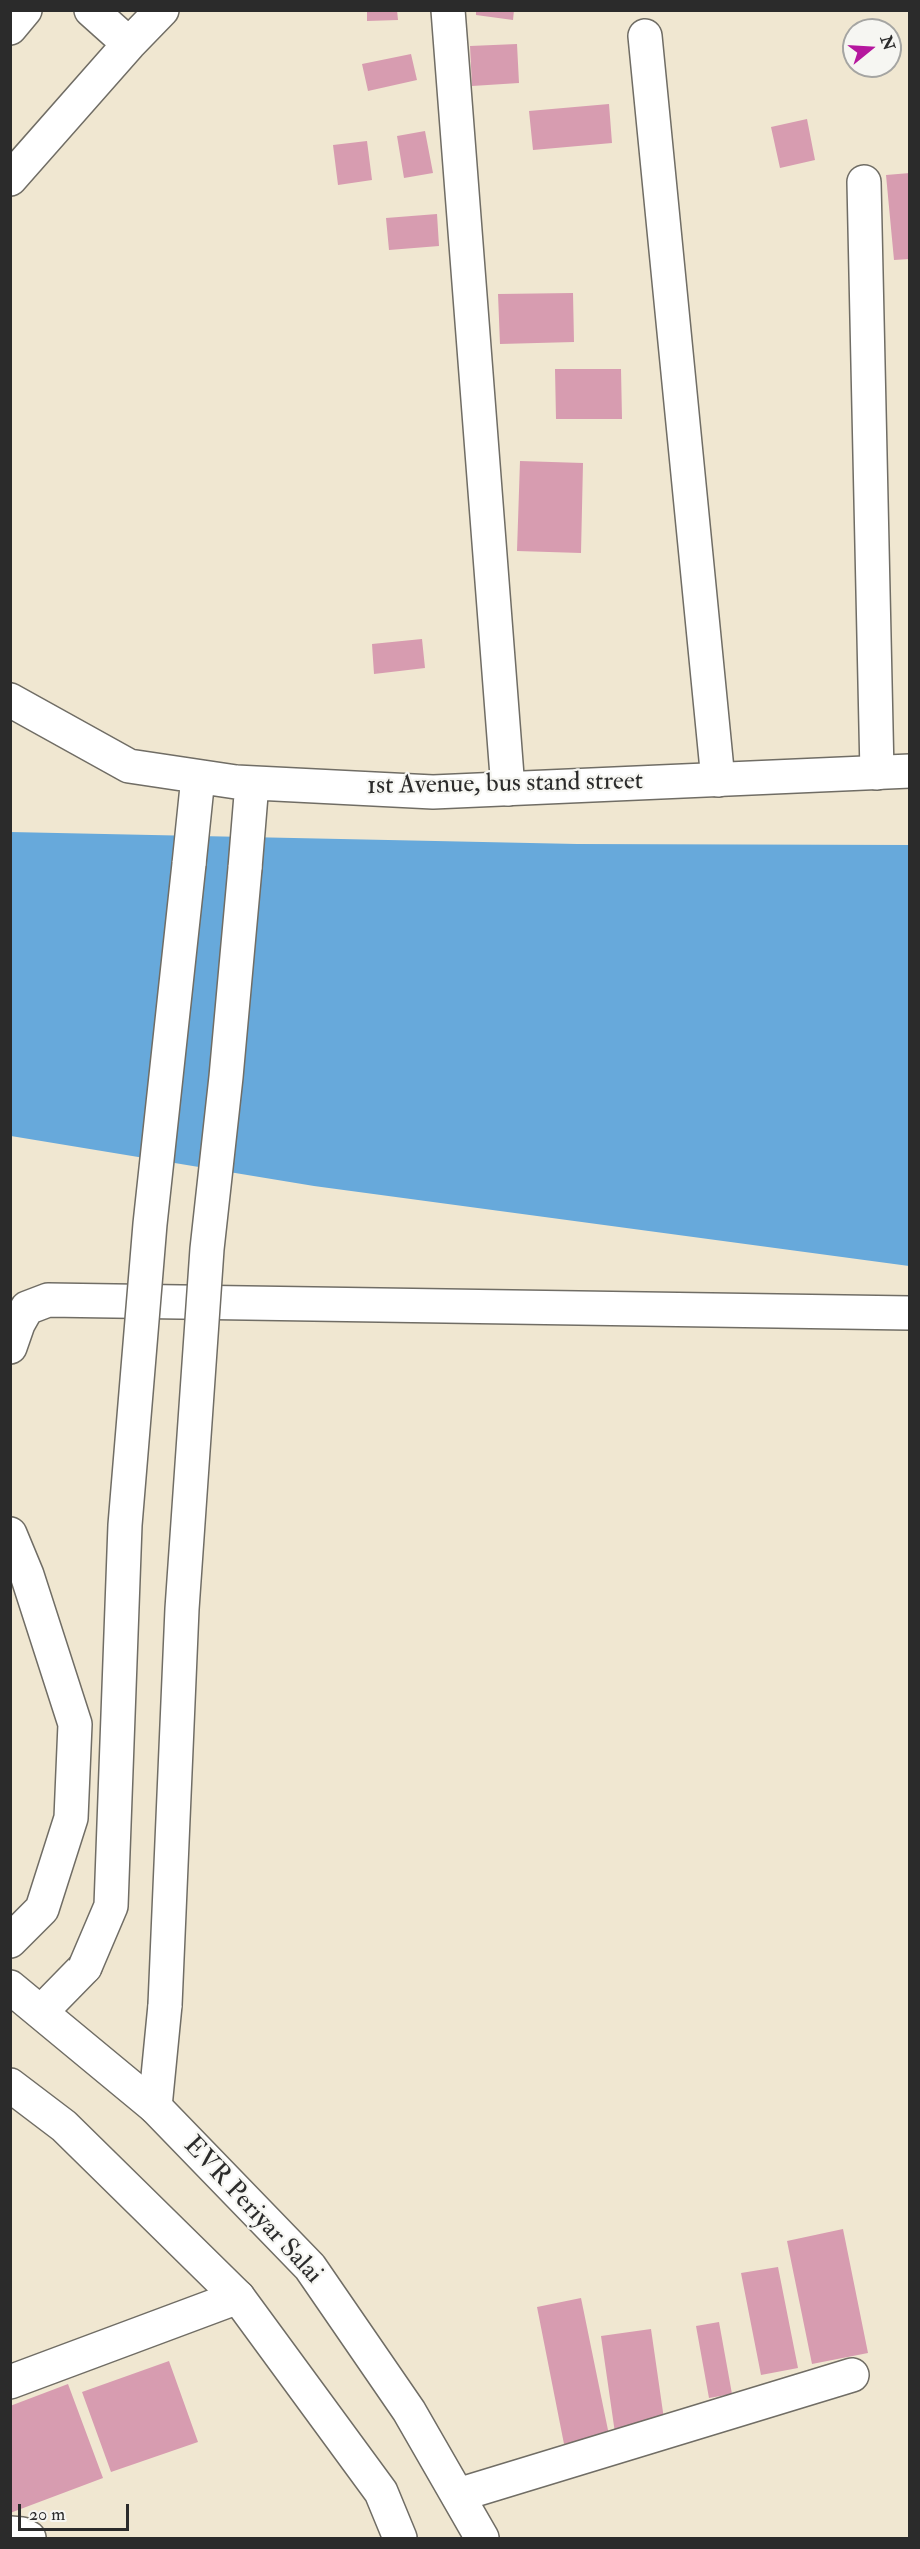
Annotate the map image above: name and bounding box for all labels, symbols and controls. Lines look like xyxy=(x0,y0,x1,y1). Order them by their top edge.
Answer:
north arrow xyxy=(842,18,902,78)
text: N xyxy=(875,33,899,53)
street label: 1st Avenue, bus stand street xyxy=(367,767,643,803)
street label: EVR Periyar Salai xyxy=(176,2131,328,2291)
scale bar xyxy=(21,2492,132,2530)
text: 20 m xyxy=(29,2503,65,2526)

